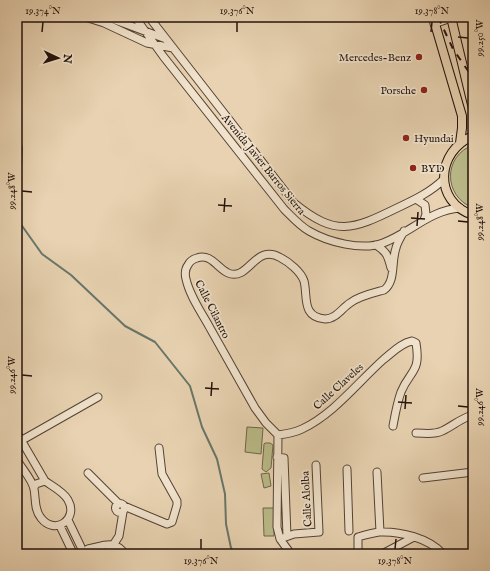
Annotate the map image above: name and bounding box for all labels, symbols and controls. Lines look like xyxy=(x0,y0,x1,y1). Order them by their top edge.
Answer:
text: 19.374°N xyxy=(25,5,61,18)
text: 19.376°N xyxy=(220,5,255,18)
text: 19.378°N xyxy=(415,5,450,18)
text: 99.250°W xyxy=(474,19,487,57)
north arrow xyxy=(38,38,78,78)
place label: Mercedes-Benz xyxy=(339,51,411,65)
text: N xyxy=(60,52,74,64)
marker: Mercedes-Benz xyxy=(414,52,424,62)
place label: Porsche xyxy=(380,84,416,98)
marker: Porsche xyxy=(419,85,429,95)
street label: Avenida Javier Barros Sierra xyxy=(218,111,308,218)
place label: Hyundai xyxy=(414,132,454,146)
marker: Hyundai xyxy=(401,133,411,143)
place label: BYD xyxy=(421,162,445,176)
marker: BYD xyxy=(408,163,418,173)
text: 99.248°W xyxy=(6,172,19,211)
text: 99.248°W xyxy=(474,203,487,242)
street label: Calle Cilantro xyxy=(191,278,233,341)
text: 99.246°W xyxy=(6,356,19,395)
street label: Calle Claveles xyxy=(310,360,367,413)
text: 99.246°W xyxy=(474,388,487,427)
street label: Calle Alolba xyxy=(299,470,315,527)
text: 19.376°N xyxy=(184,555,219,568)
text: 19.378°N xyxy=(378,555,413,568)

